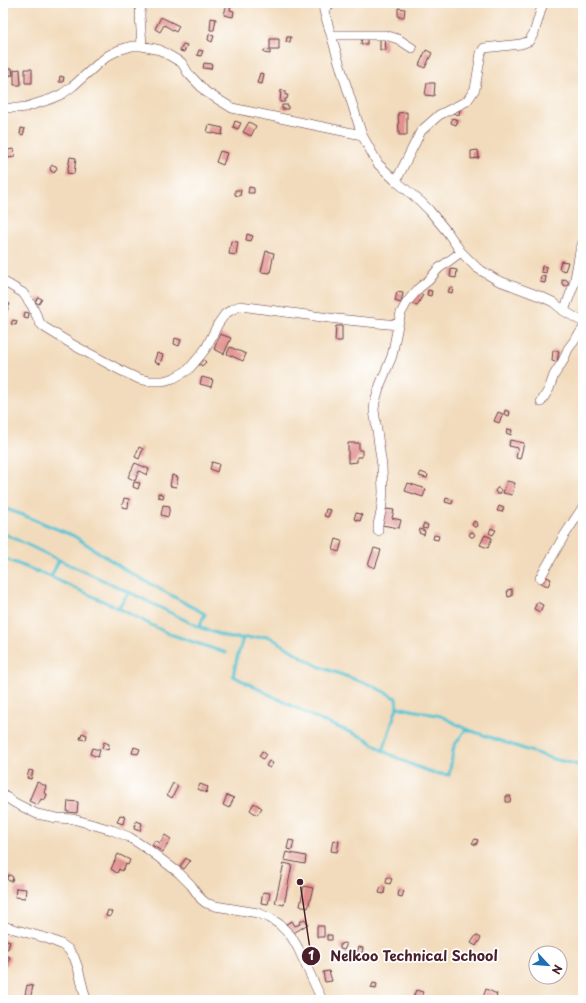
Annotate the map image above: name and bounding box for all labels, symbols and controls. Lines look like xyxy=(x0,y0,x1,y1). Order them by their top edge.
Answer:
callout: Nelkoo Technical School xyxy=(301,943,506,969)
text: Nelkoo Technical School xyxy=(330,945,498,966)
north arrow xyxy=(528,945,568,985)
text: 1 xyxy=(308,946,314,964)
text: N xyxy=(548,962,567,978)

